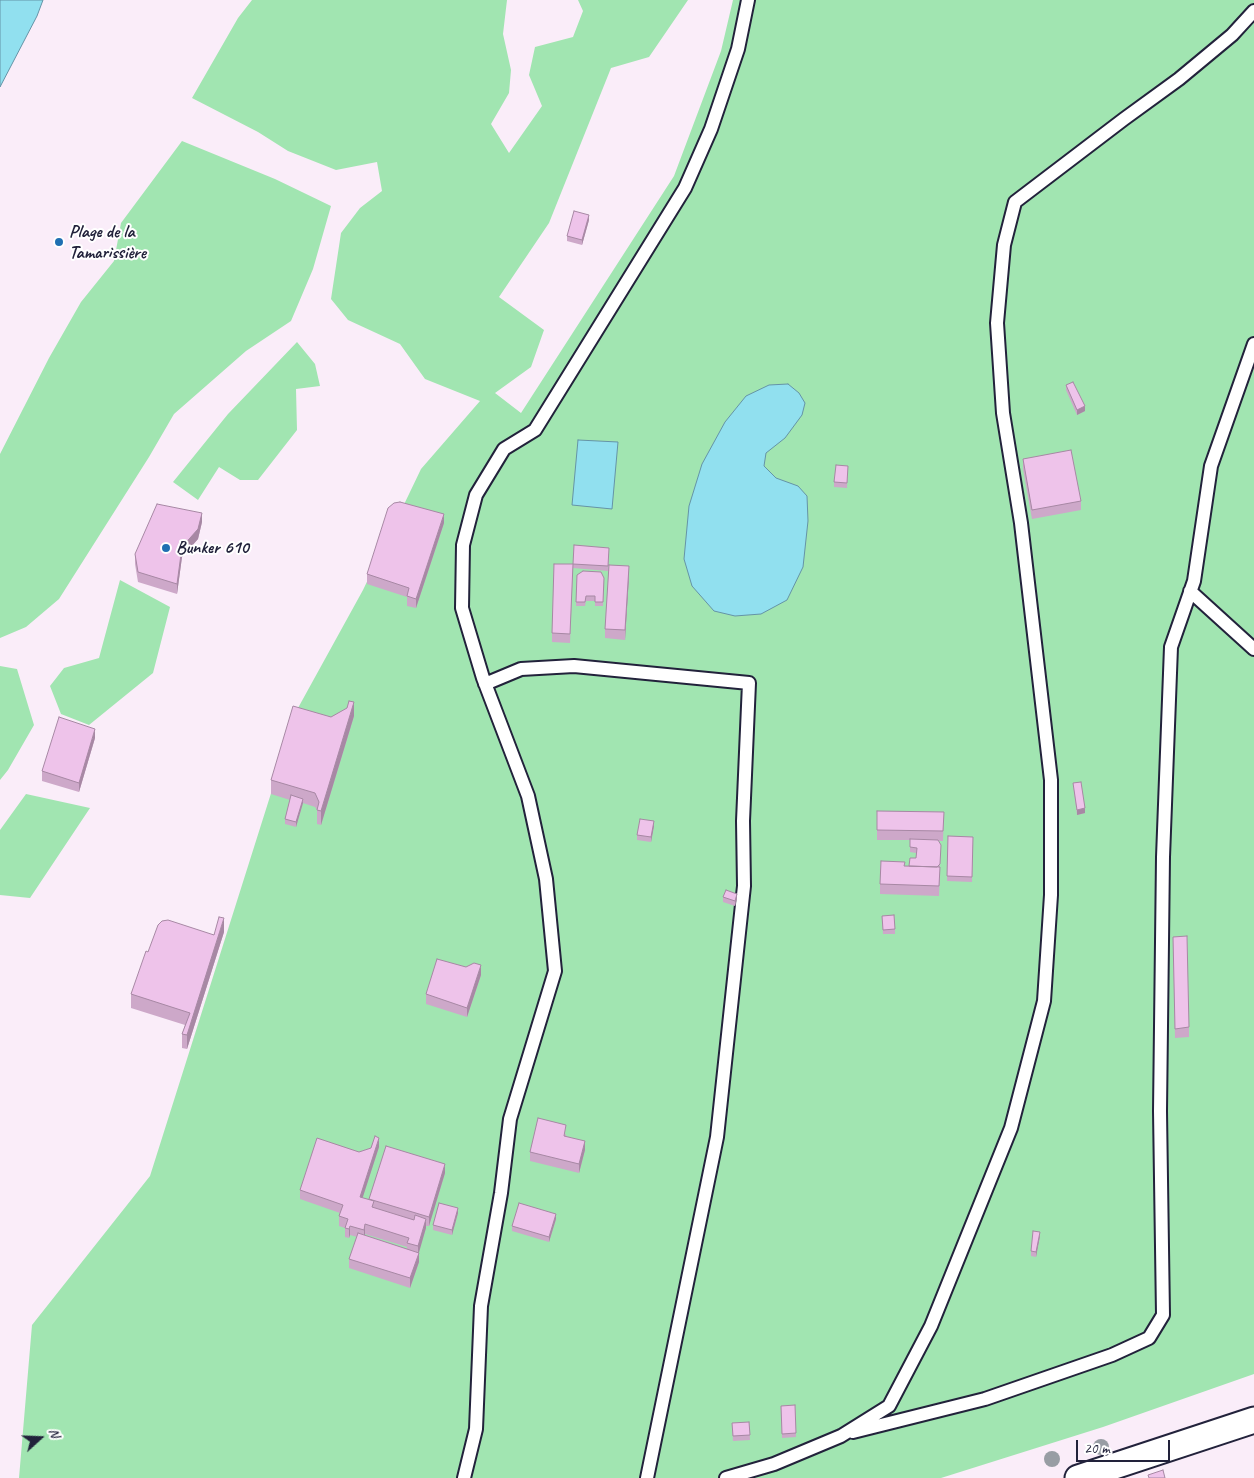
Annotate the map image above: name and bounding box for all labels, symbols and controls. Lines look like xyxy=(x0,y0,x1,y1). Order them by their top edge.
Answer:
place label: Plage de la Tamarissière xyxy=(69,221,146,264)
marker: Plage de la Tamarissière xyxy=(53,236,65,248)
place label: Bunker 610 xyxy=(176,537,249,559)
marker: Bunker 610 xyxy=(160,542,172,554)
north arrow xyxy=(15,1413,65,1463)
text: N xyxy=(45,1426,64,1440)
scale bar xyxy=(1079,1430,1173,1462)
text: 20 m xyxy=(1084,1439,1110,1458)

